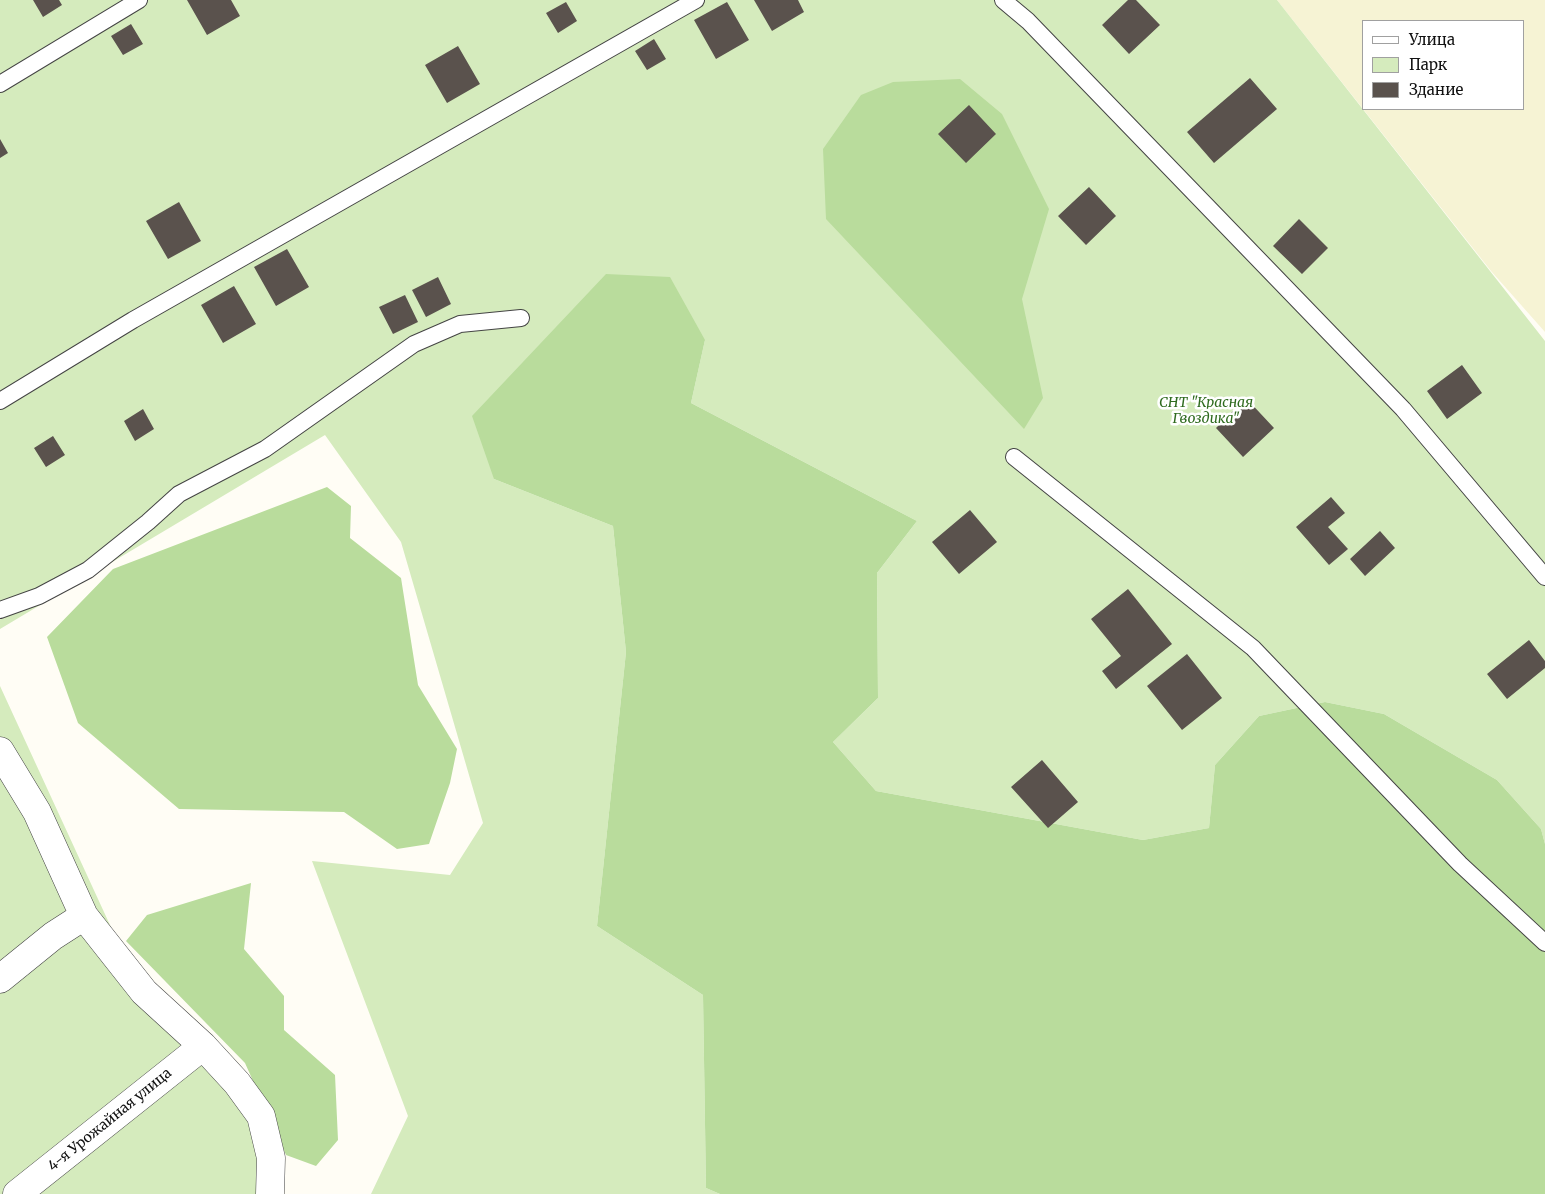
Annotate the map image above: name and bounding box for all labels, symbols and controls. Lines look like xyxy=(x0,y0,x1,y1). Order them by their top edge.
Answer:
legend xyxy=(1362,20,1525,110)
text: Улица xyxy=(1409,30,1455,49)
text: Парк xyxy=(1409,55,1447,74)
text: Здание xyxy=(1409,80,1463,99)
park label: СНТ "Красная Гвоздика" xyxy=(1159,395,1253,428)
street label: 4-я Урожайная улица xyxy=(45,1065,175,1175)

